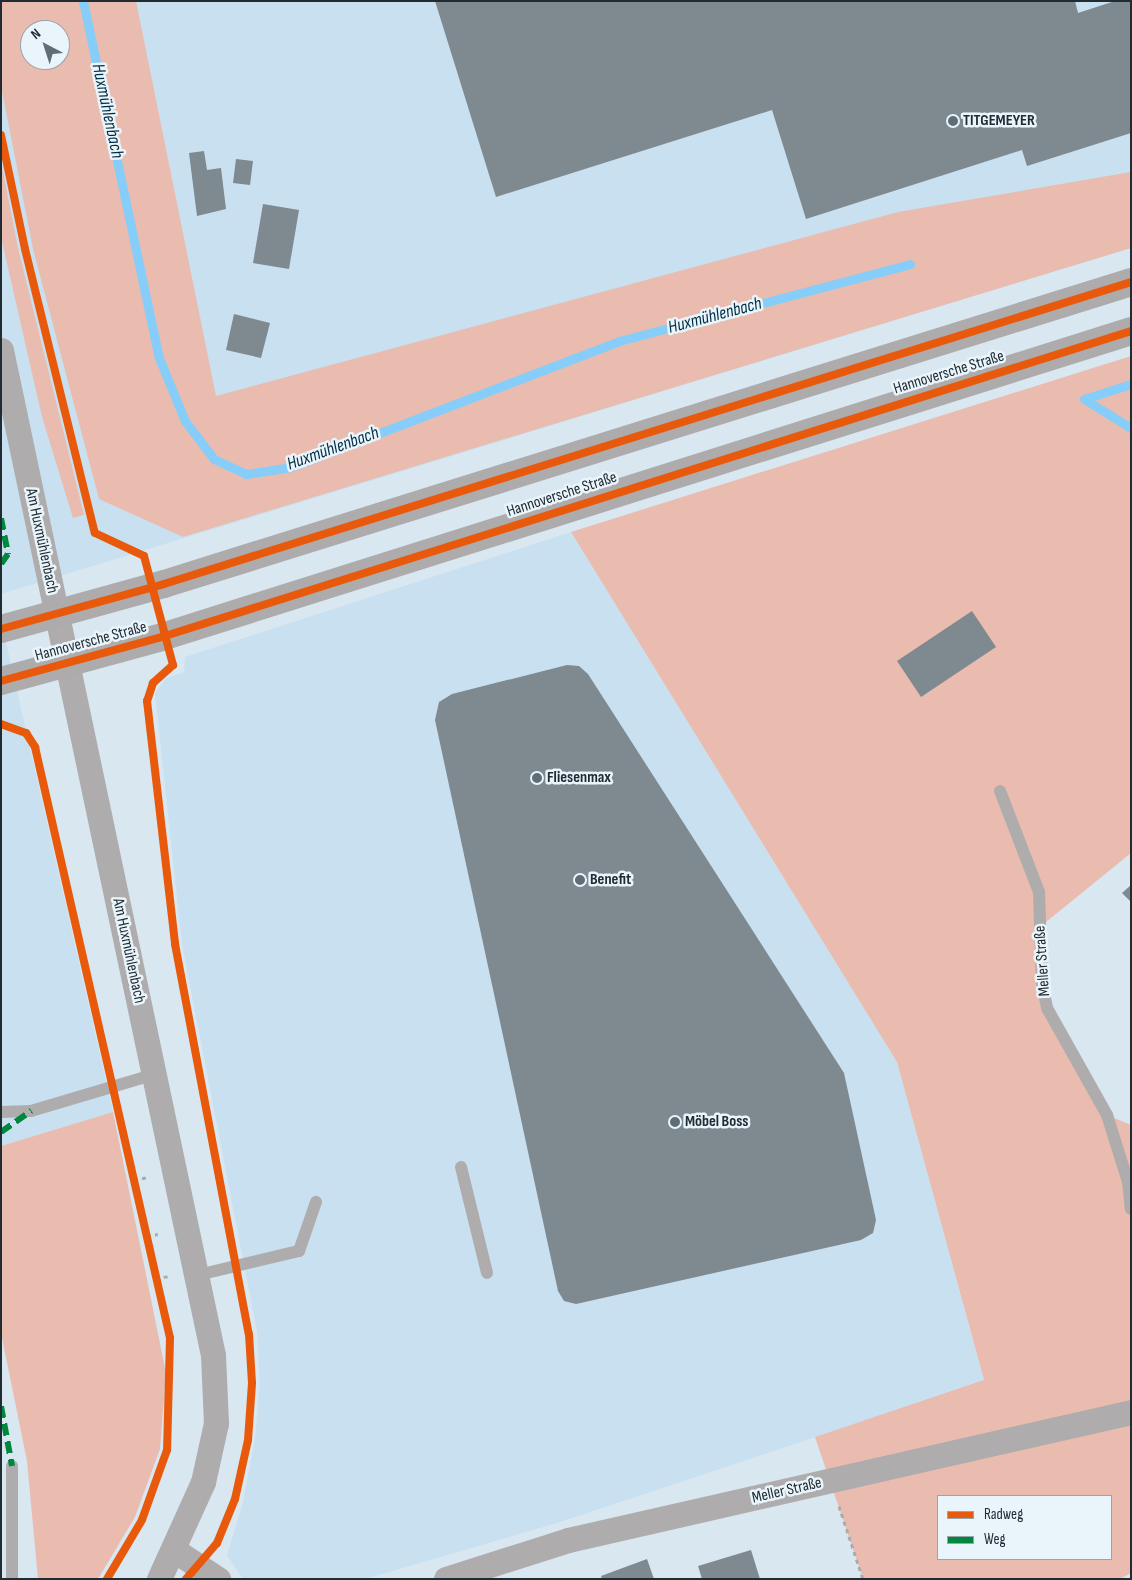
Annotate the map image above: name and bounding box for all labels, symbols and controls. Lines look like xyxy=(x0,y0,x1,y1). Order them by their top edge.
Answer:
north arrow xyxy=(20,20,70,70)
text: N xyxy=(27,25,44,43)
water label: Huxmühlenbach xyxy=(86,62,128,160)
place label: TITGEMEYER xyxy=(963,111,1035,131)
marker: TITGEMEYER xyxy=(947,115,959,127)
water label: Huxmühlenbach xyxy=(666,293,764,339)
street label: Hannoversche Straße xyxy=(891,347,1007,399)
water label: Huxmühlenbach xyxy=(284,422,382,476)
street label: Hannoversche Straße xyxy=(504,468,620,522)
street label: Am Huxmühlenbach xyxy=(20,487,62,595)
street label: Hannoversche Straße xyxy=(33,618,149,666)
place label: Fliesenmax xyxy=(547,768,611,788)
marker: Fliesenmax xyxy=(531,772,543,784)
place label: Benefit xyxy=(590,870,631,890)
marker: Benefit xyxy=(574,874,586,886)
street label: Am Huxmühlenbach xyxy=(107,897,149,1005)
street label: Meller Straße xyxy=(1031,925,1055,997)
place label: Möbel Boss xyxy=(685,1112,748,1132)
marker: Möbel Boss xyxy=(669,1116,681,1128)
street label: Meller Straße xyxy=(750,1474,824,1508)
legend xyxy=(937,1495,1112,1560)
text: Radweg xyxy=(984,1505,1023,1524)
text: Weg xyxy=(984,1530,1006,1549)

